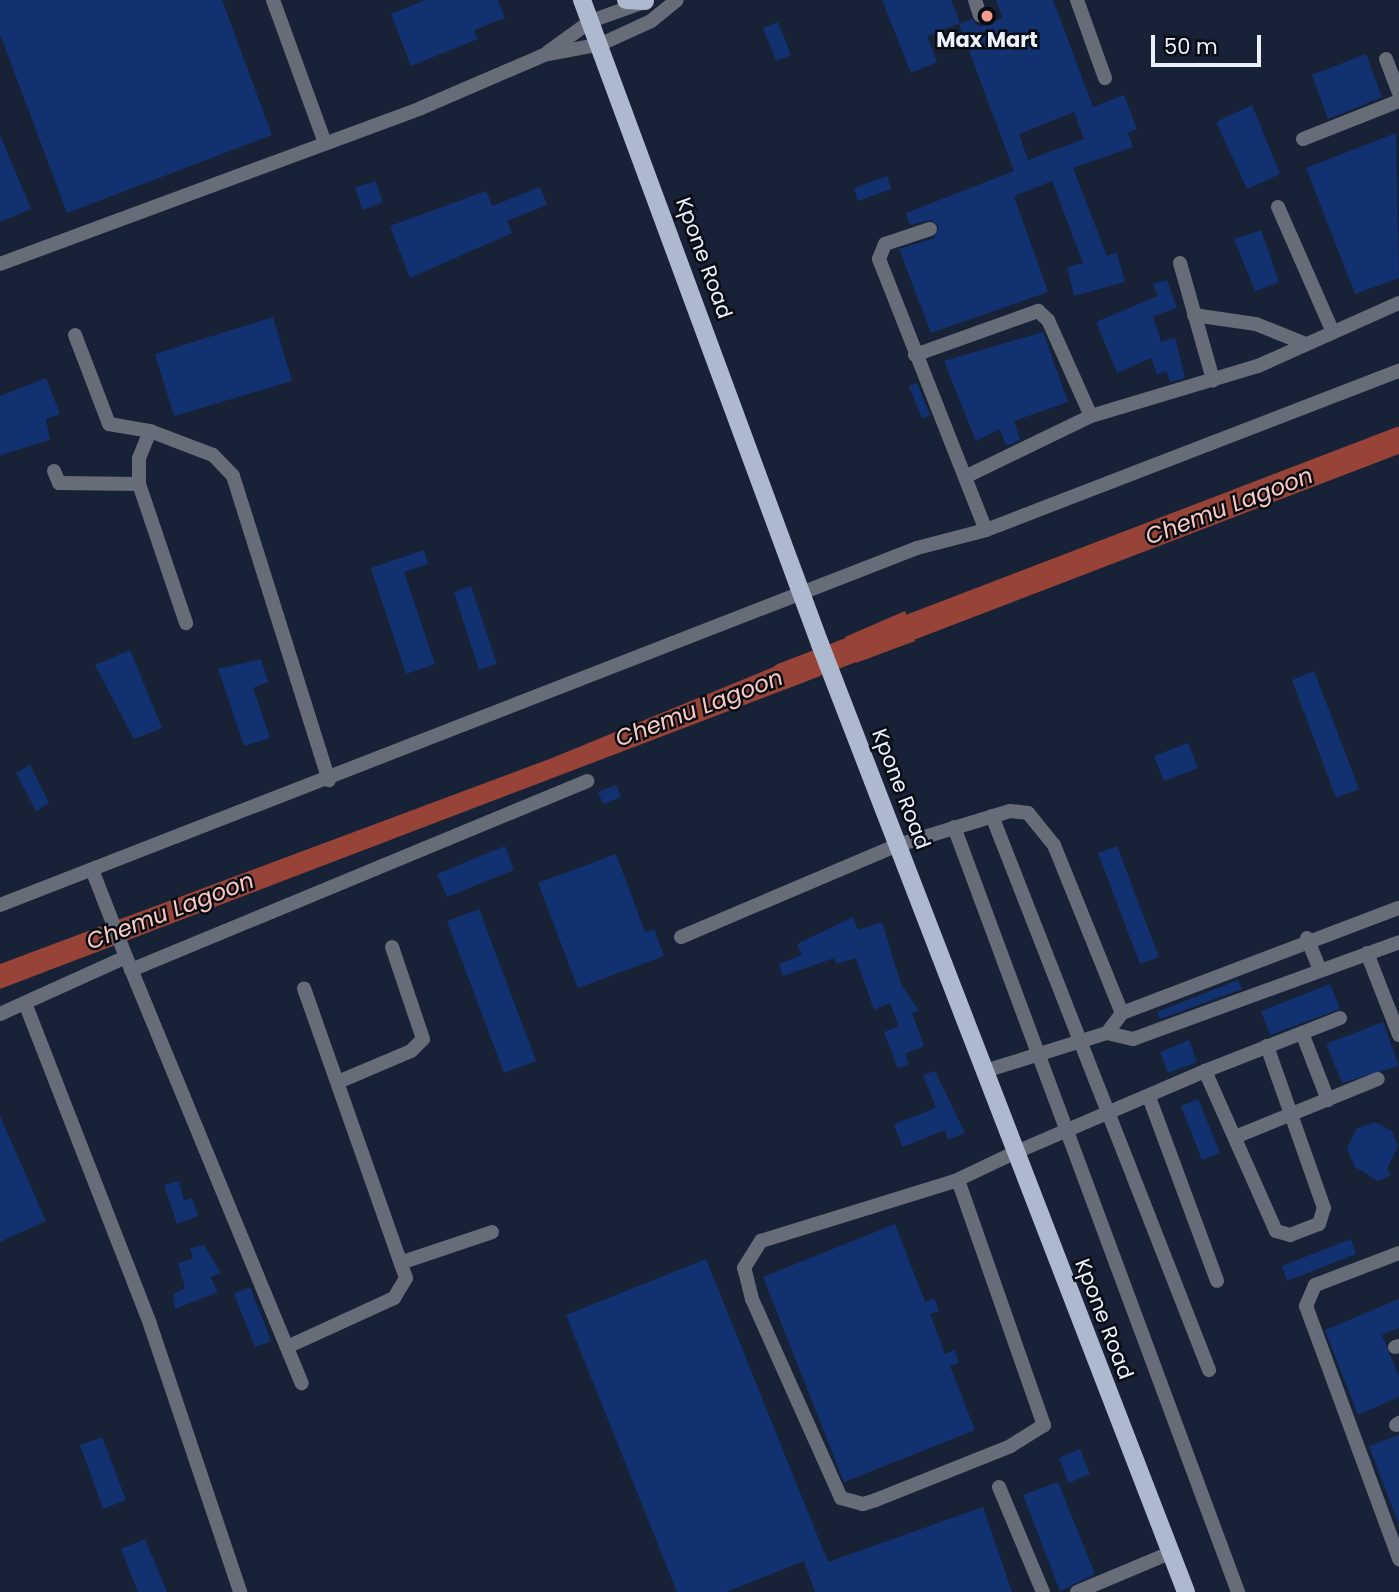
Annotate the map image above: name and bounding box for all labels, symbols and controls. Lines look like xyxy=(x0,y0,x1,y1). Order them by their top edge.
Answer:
marker: Max Mart xyxy=(979,8,995,24)
scale bar xyxy=(1154,21,1264,65)
place label: Max Mart xyxy=(936,27,1038,53)
text: 50 m xyxy=(1164,32,1218,61)
street label: Kpone Road xyxy=(670,194,738,322)
water label: Chemu Lagoon xyxy=(1141,461,1317,551)
water label: Chemu Lagoon xyxy=(611,663,787,753)
street label: Kpone Road xyxy=(867,725,935,853)
water label: Chemu Lagoon xyxy=(82,866,258,956)
street label: Kpone Road xyxy=(1070,1255,1138,1383)

